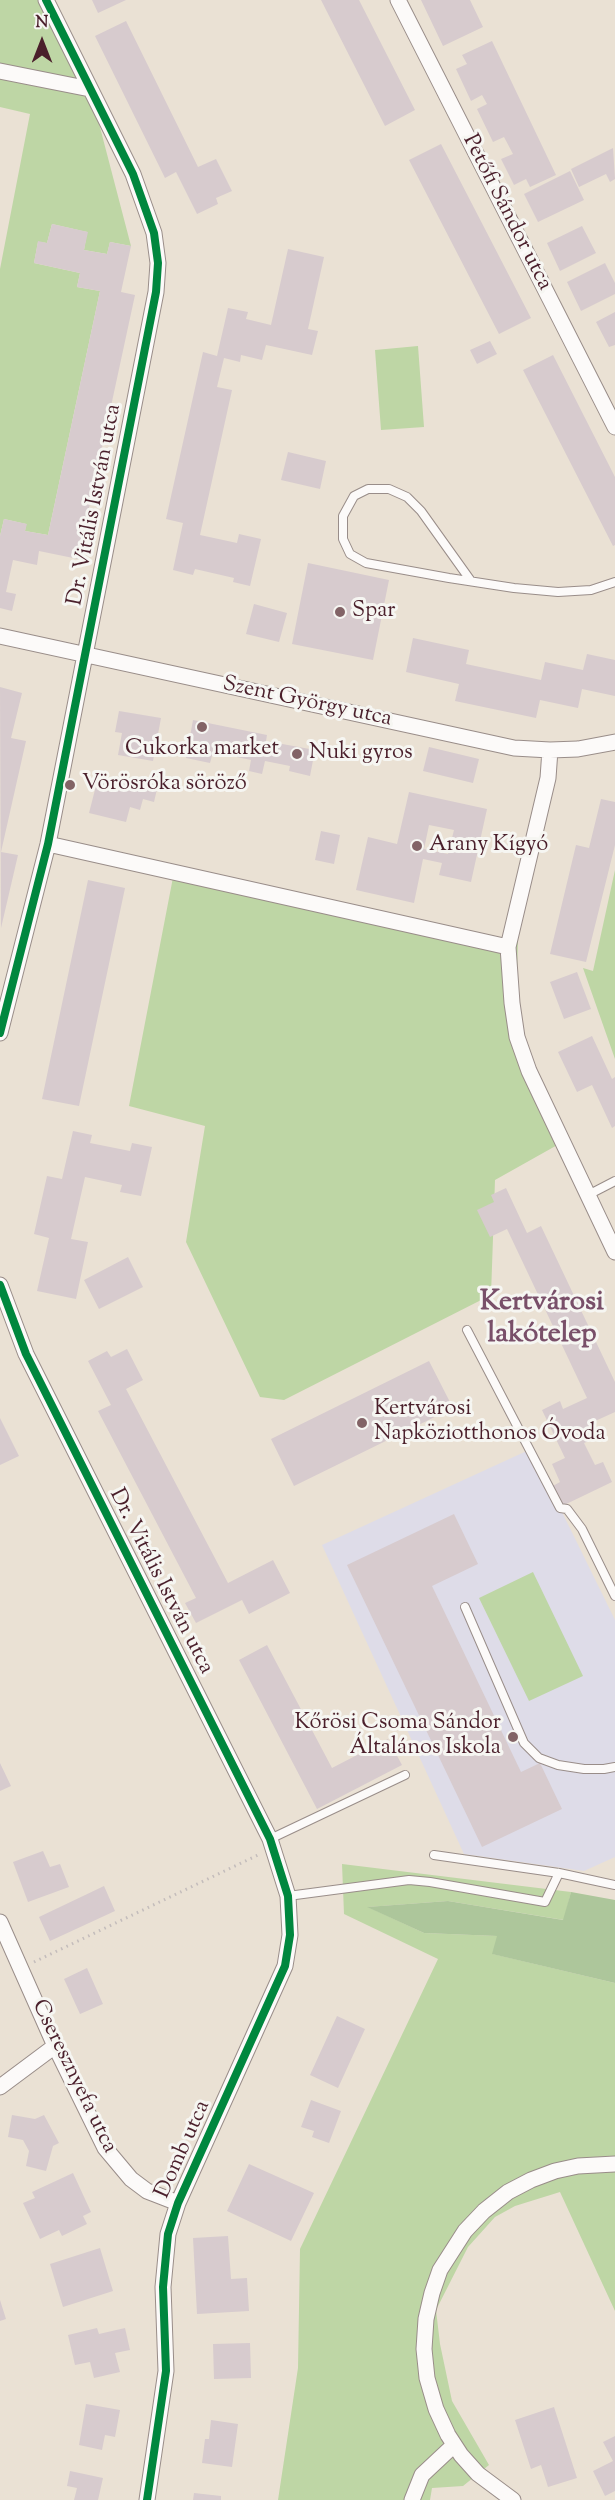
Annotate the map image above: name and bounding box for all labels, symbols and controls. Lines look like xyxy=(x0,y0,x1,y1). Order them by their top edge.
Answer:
north arrow xyxy=(12,12,72,72)
text: N xyxy=(36,12,48,35)
street label: Petőfi Sándor utca xyxy=(455,131,557,295)
street label: Dr. Vitális István utca xyxy=(64,402,128,608)
place label: Spar xyxy=(352,599,395,625)
marker: Spar xyxy=(333,605,347,619)
street label: Szent György utca xyxy=(220,672,394,734)
marker: Cukorka market xyxy=(195,720,209,734)
place label: Cukorka market xyxy=(125,737,279,763)
place label: Nuki gyros xyxy=(309,741,413,767)
marker: Nuki gyros xyxy=(290,747,304,761)
place label: Vörösróka söröző xyxy=(82,772,247,798)
marker: Vörösróka söröző xyxy=(63,778,77,792)
place label: Arany Kígyó xyxy=(429,833,548,859)
marker: Arany Kígyó xyxy=(410,839,424,853)
district label: Kertvárosi lakótelep xyxy=(480,1287,604,1353)
place label: Kertvárosi Napköziotthonos Óvoda xyxy=(374,1397,606,1448)
marker: Kertvárosi Napköziotthonos Óvoda xyxy=(355,1416,369,1430)
street label: Dr. Vitális István utca xyxy=(102,1485,218,1679)
place label: Kőrösi Csoma Sándor Általános Iskola xyxy=(294,1711,501,1762)
marker: Kőrösi Csoma Sándor Általános Iskola xyxy=(506,1730,520,1744)
street label: Cseresznyefa utca xyxy=(24,1996,122,2158)
street label: Domb utca xyxy=(151,2097,217,2203)

